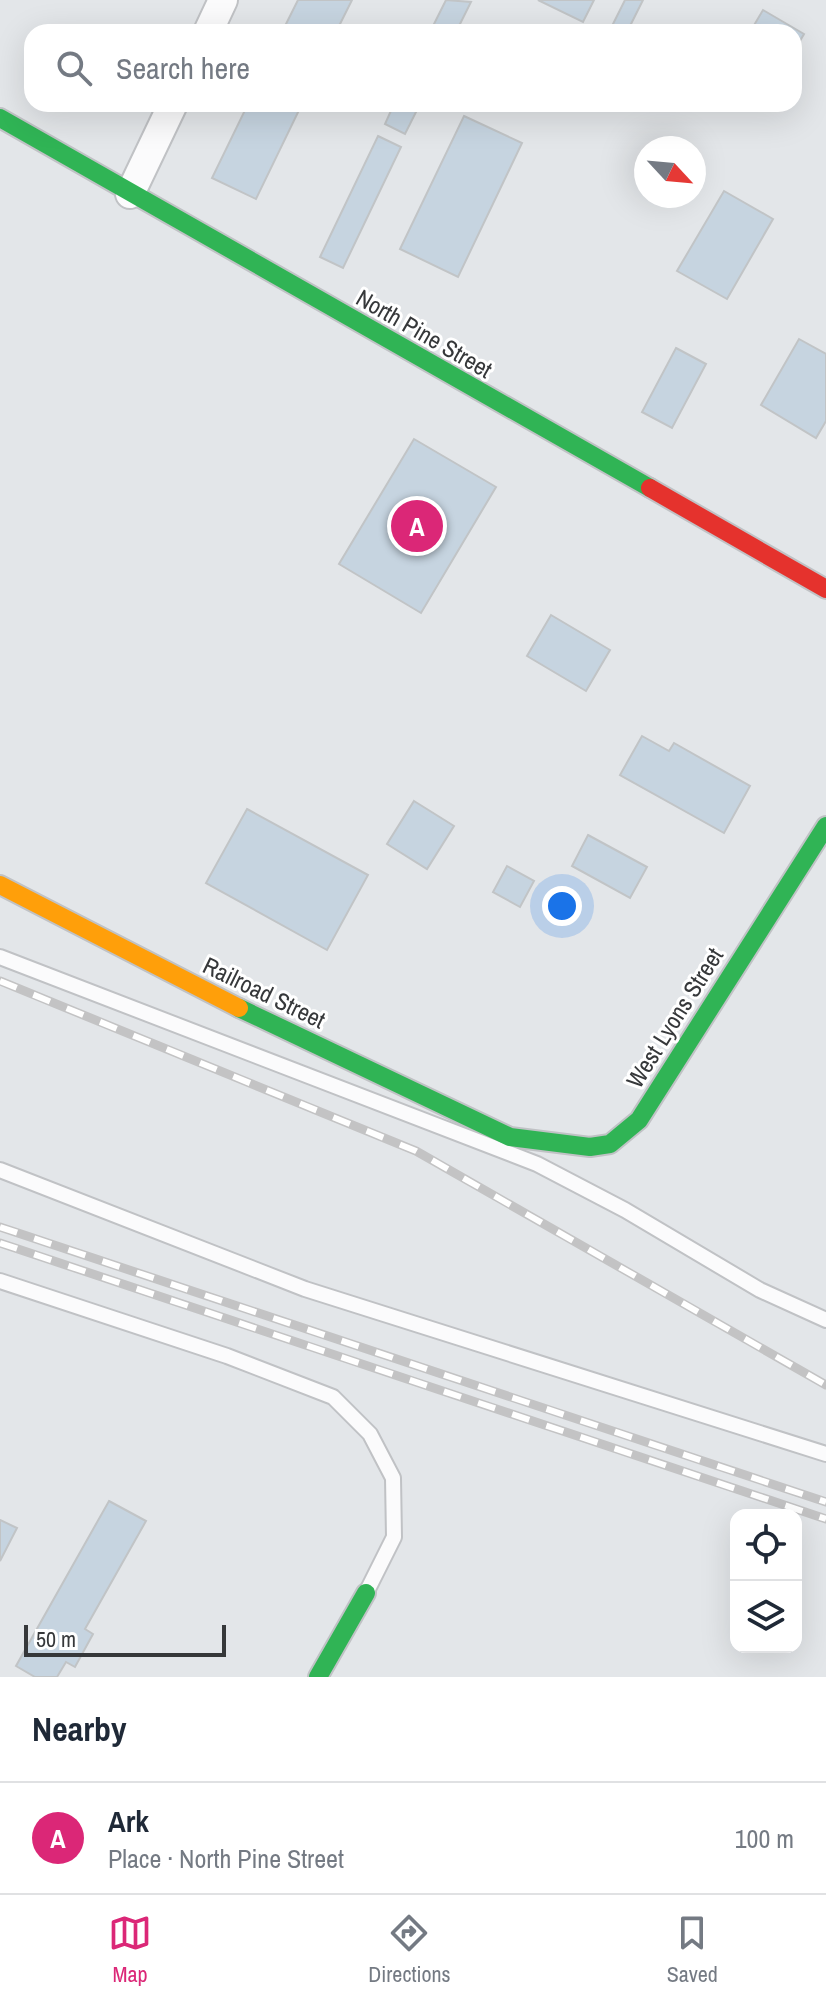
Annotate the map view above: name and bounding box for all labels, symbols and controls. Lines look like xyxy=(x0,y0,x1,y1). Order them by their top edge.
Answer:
search box xyxy=(24,24,802,112)
icon: search xyxy=(52,46,96,90)
text: Search here xyxy=(116,48,250,88)
north arrow xyxy=(634,136,706,208)
street label: North Pine Street xyxy=(351,281,499,385)
pin: A xyxy=(391,496,443,556)
your location xyxy=(542,886,582,926)
street label: West Lyons Street xyxy=(618,941,730,1094)
street label: Railroad Street xyxy=(198,949,331,1036)
map controls xyxy=(730,1509,802,1653)
button: locate xyxy=(730,1509,802,1581)
button: layers xyxy=(730,1581,802,1653)
scale bar xyxy=(24,1621,226,1657)
text: 50 m xyxy=(36,1624,76,1654)
text: Nearby xyxy=(32,1706,127,1752)
text: Ark xyxy=(108,1801,149,1841)
text: A xyxy=(50,1821,66,1856)
text: 100 m xyxy=(735,1821,794,1856)
text: Place · North Pine Street xyxy=(108,1841,344,1876)
tab: Map xyxy=(108,1911,152,1989)
tab: Directions xyxy=(368,1911,451,1989)
tab: Saved xyxy=(667,1911,718,1989)

